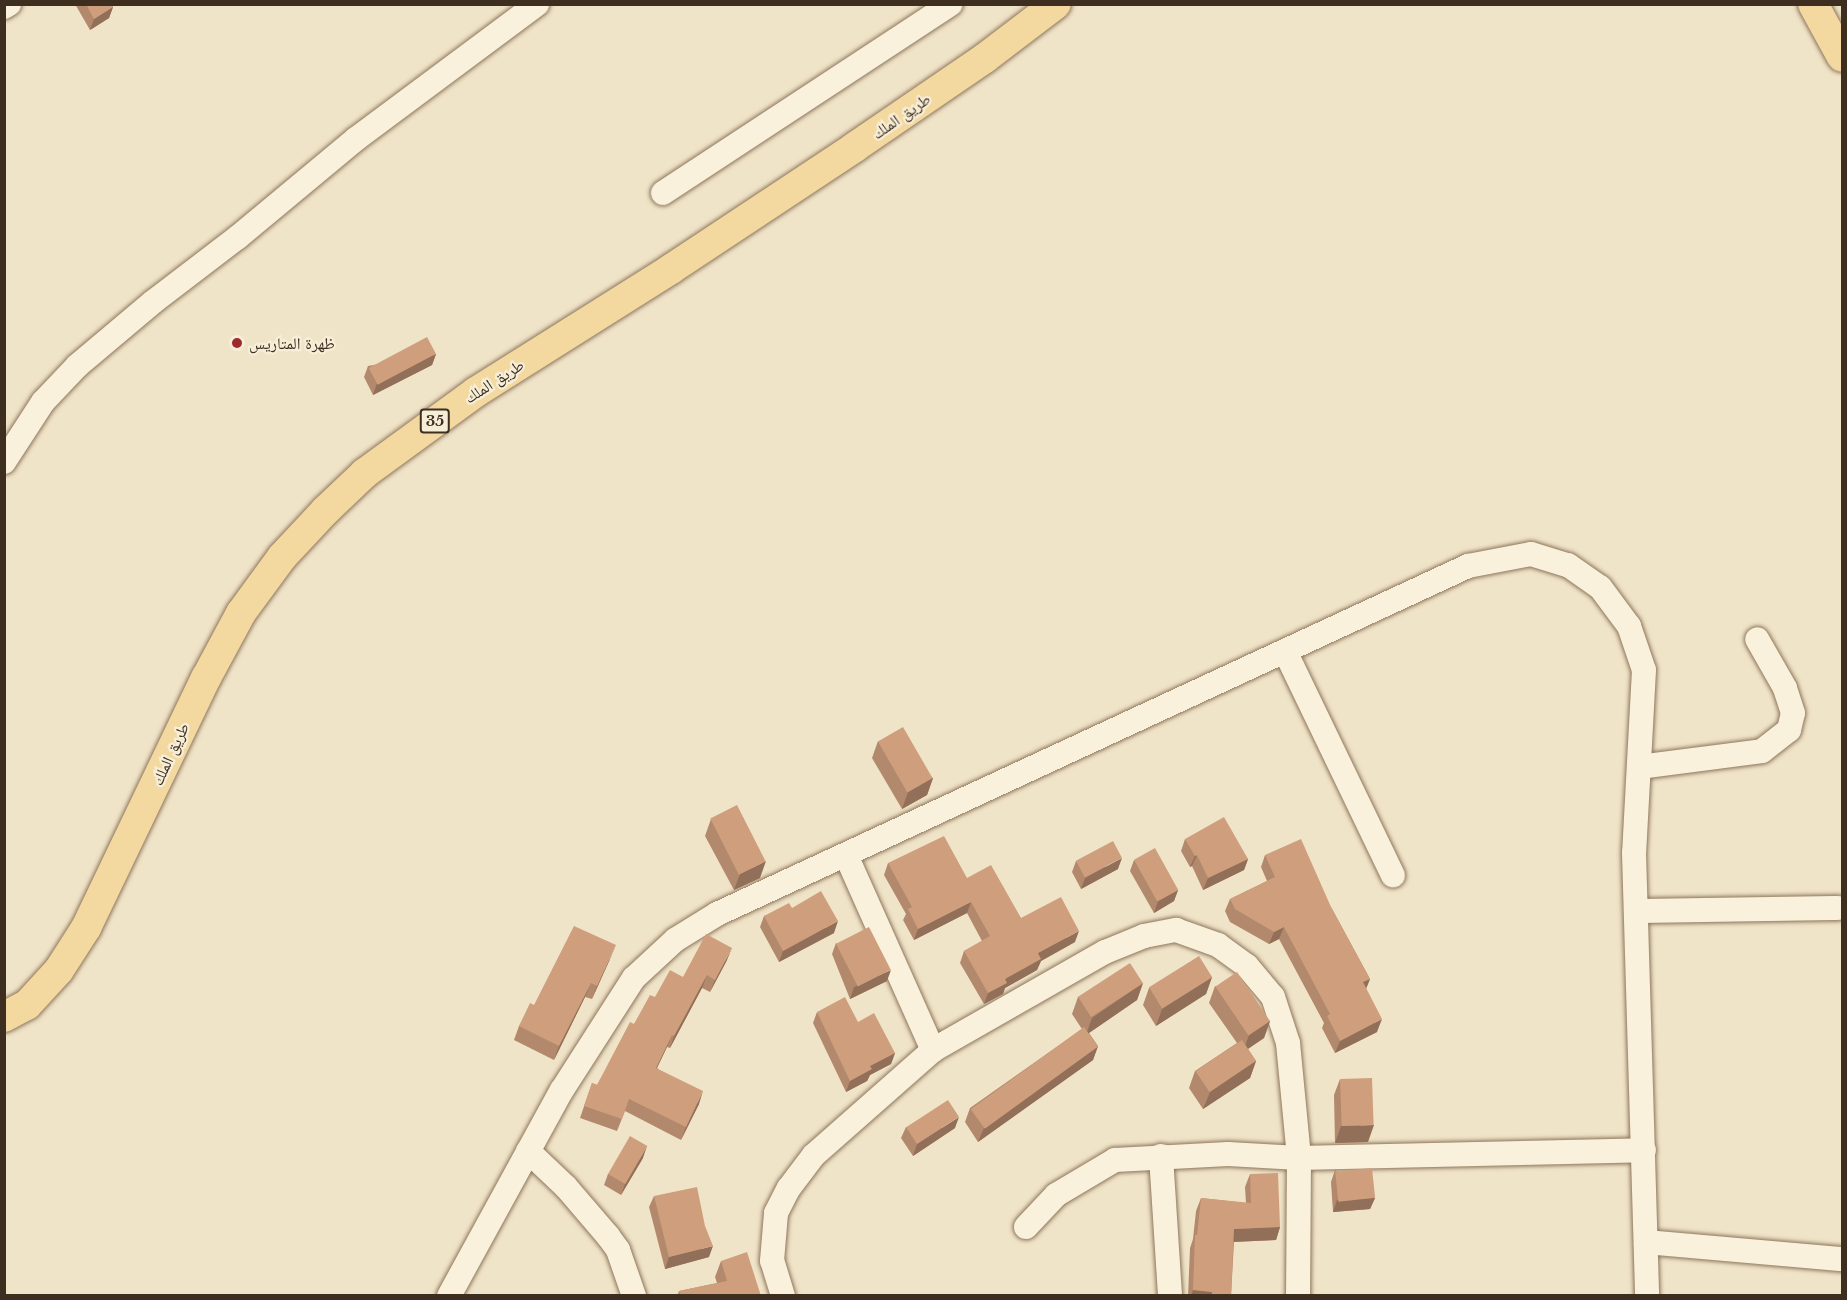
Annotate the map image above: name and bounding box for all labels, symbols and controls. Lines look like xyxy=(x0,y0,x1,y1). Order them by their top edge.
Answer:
street label: طريق الملك xyxy=(868,89,934,143)
place label: ظهرة المتاريس xyxy=(249,333,335,353)
marker: ظهرة المتاريس xyxy=(230,336,244,350)
street label: طريق الملك xyxy=(461,355,527,407)
road number: 35 xyxy=(418,409,452,433)
street label: طريق الملك xyxy=(147,720,193,788)

